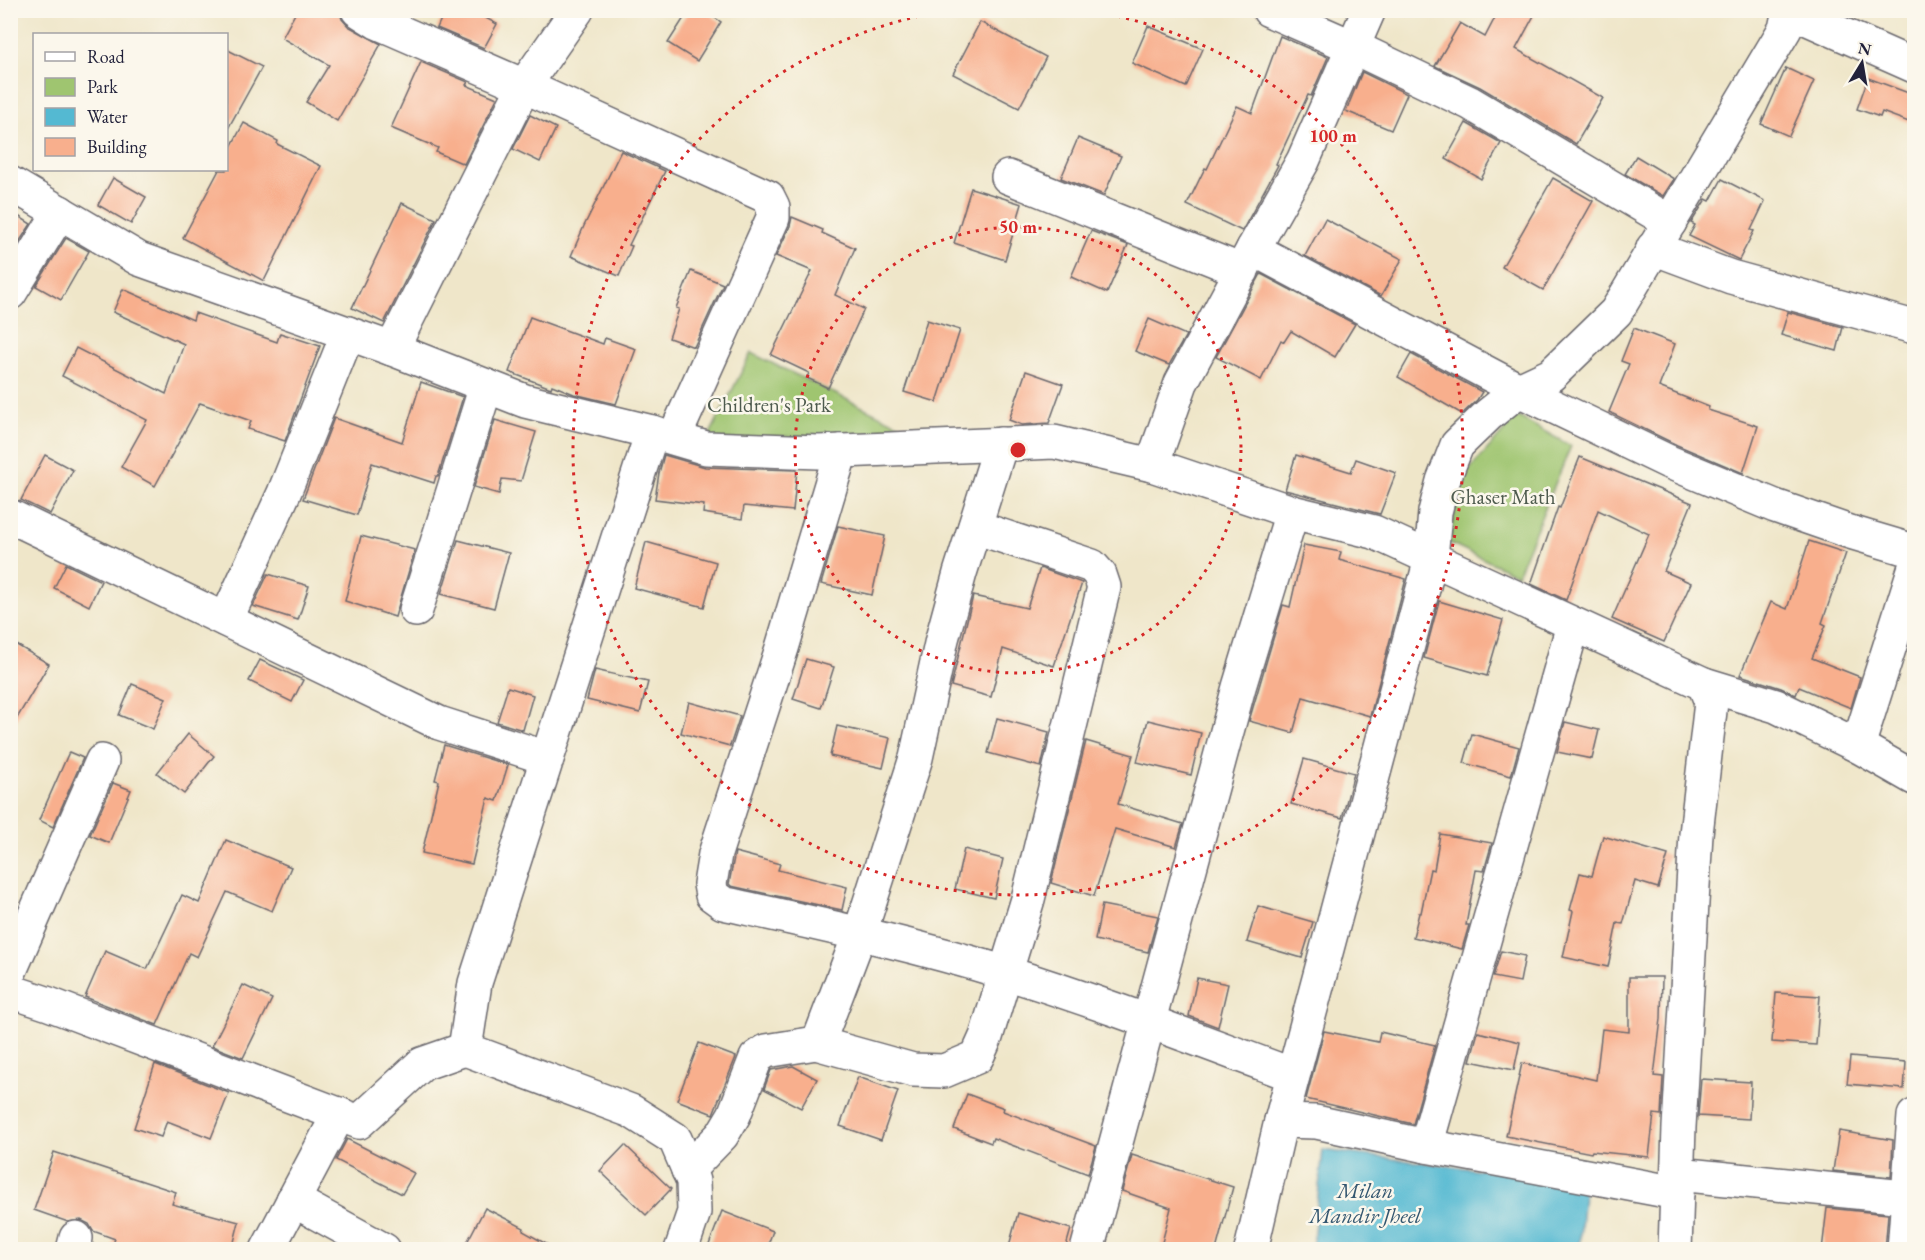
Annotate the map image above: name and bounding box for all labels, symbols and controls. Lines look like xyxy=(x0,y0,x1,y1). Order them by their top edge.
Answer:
legend xyxy=(33,33,228,171)
north arrow xyxy=(1832,33,1892,93)
text: N xyxy=(1856,37,1873,60)
text: Road xyxy=(87,45,126,68)
text: Park xyxy=(87,75,118,98)
text: Water xyxy=(87,105,128,128)
text: 100 m xyxy=(1309,124,1357,147)
text: Building xyxy=(87,135,147,158)
text: 50 m xyxy=(999,215,1037,238)
park label: Children's Park xyxy=(707,391,832,418)
centre of rings xyxy=(1008,440,1028,460)
park label: Ghaser Math xyxy=(1451,483,1556,510)
water label: Milan Mandir Jheel xyxy=(1307,1176,1422,1230)

